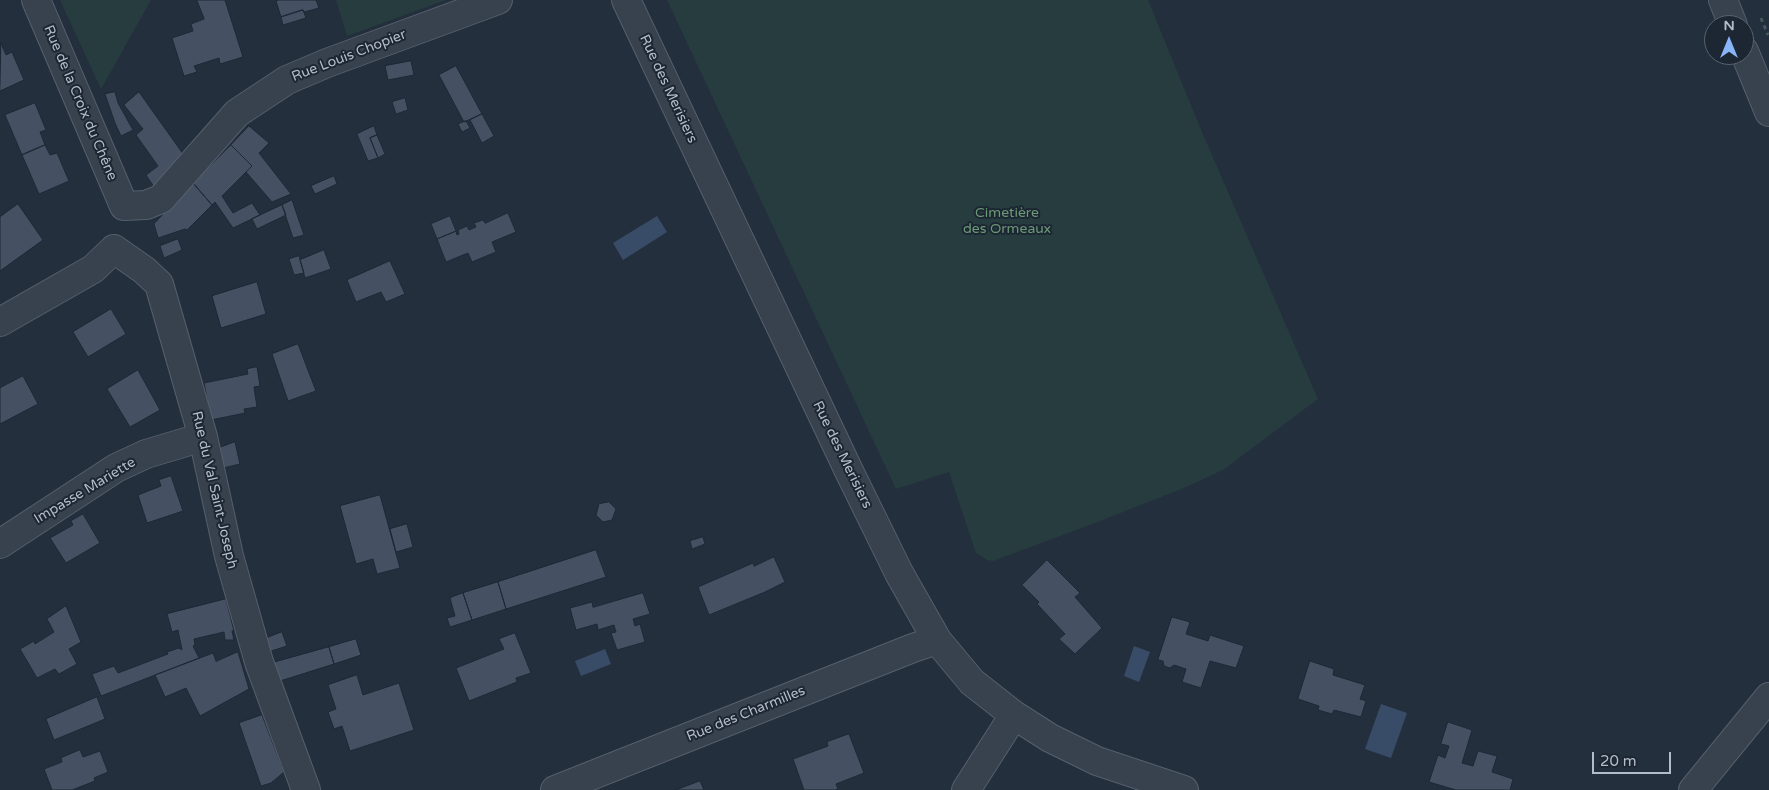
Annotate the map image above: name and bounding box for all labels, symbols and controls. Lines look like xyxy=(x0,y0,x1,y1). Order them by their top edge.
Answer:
north arrow xyxy=(1704,15,1754,65)
text: N xyxy=(1723,17,1735,34)
street label: Rue de la Croix du Chêne xyxy=(40,23,120,183)
street label: Rue Louis Chopier xyxy=(289,26,409,86)
street label: Rue des Merisiers xyxy=(636,32,700,146)
park label: Cimetière des Ormeaux xyxy=(963,205,1051,238)
street label: Rue des Merisiers xyxy=(809,399,875,511)
street label: Rue du Val Saint-Joseph xyxy=(188,409,240,571)
street label: Impasse Mariette xyxy=(31,454,139,528)
street label: Rue des Charmilles xyxy=(684,682,808,746)
scale bar xyxy=(1594,742,1673,774)
text: 20 m xyxy=(1600,752,1637,770)

